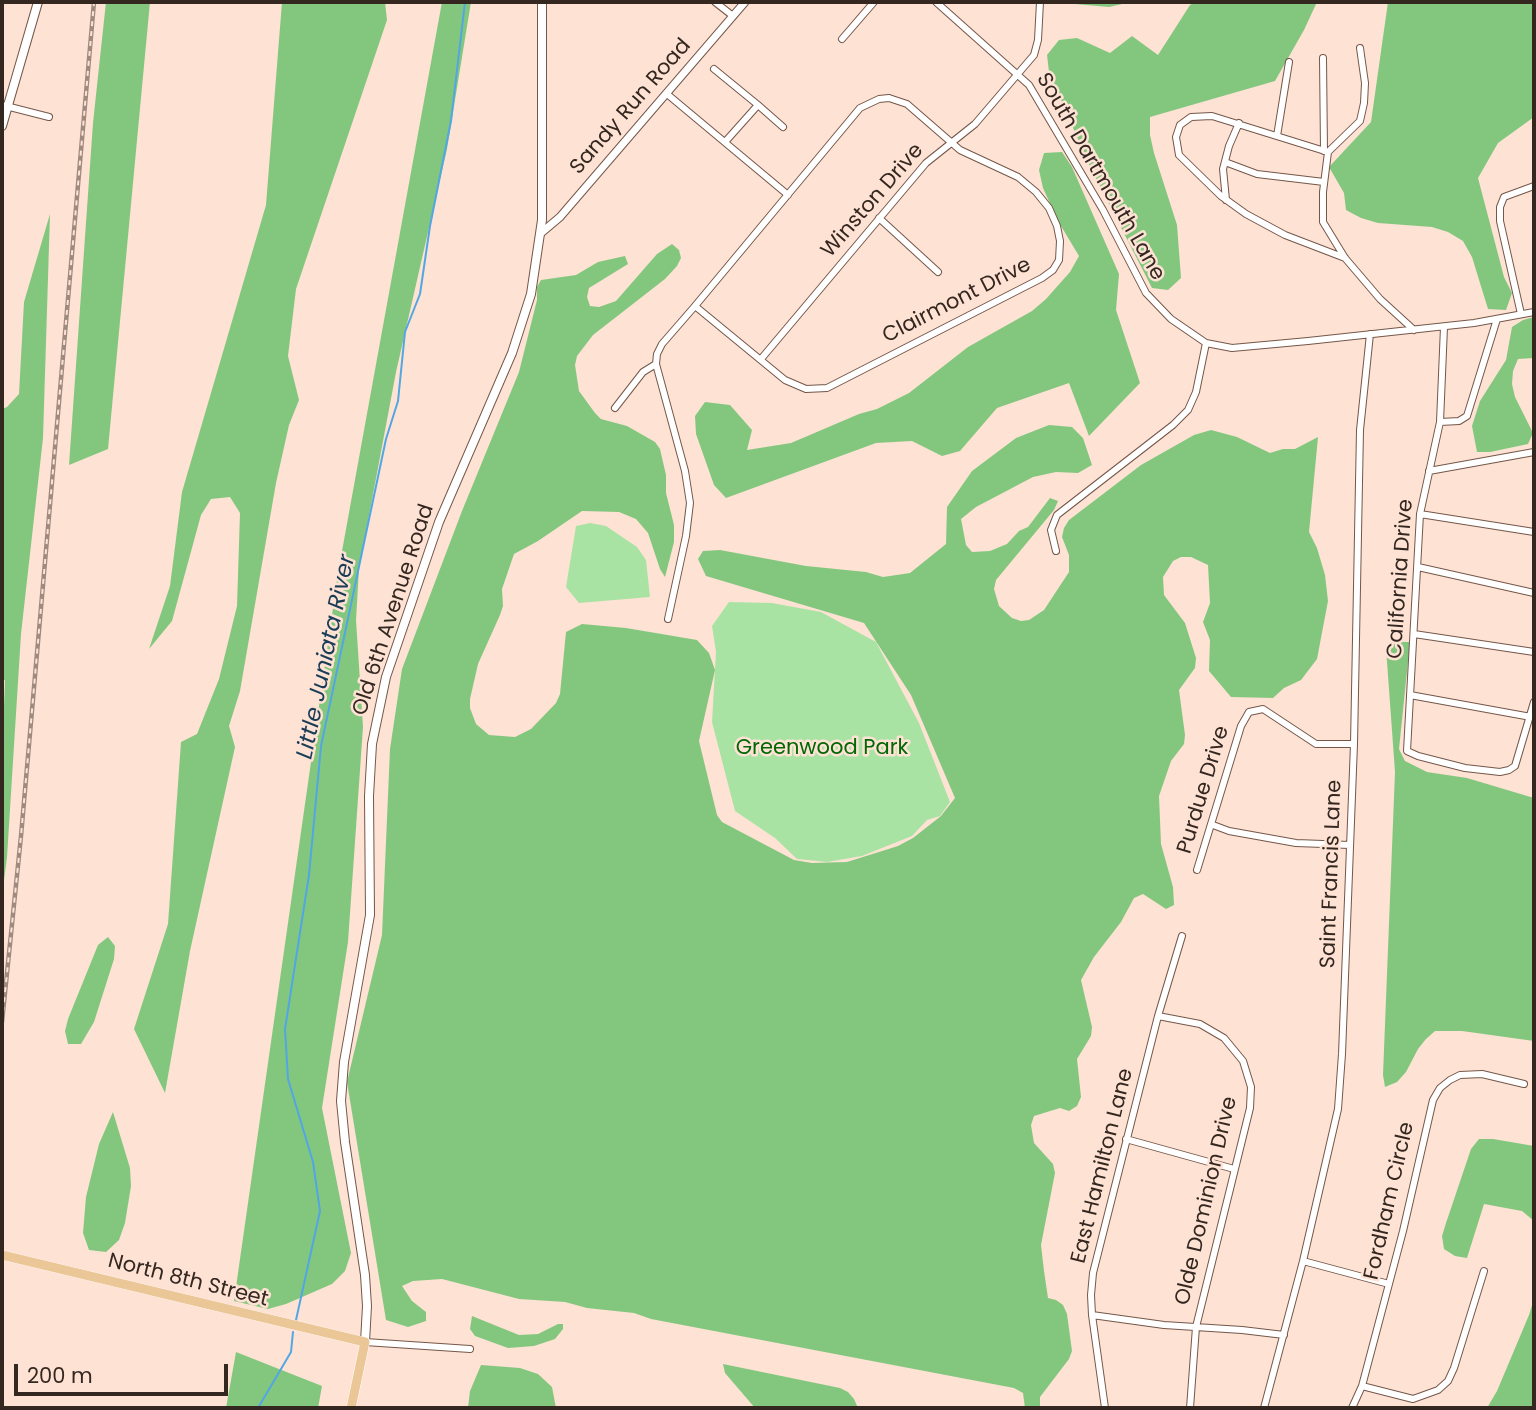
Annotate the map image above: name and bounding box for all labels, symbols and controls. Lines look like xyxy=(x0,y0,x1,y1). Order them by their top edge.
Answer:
street label: Sandy Run Road xyxy=(565,34,697,180)
street label: South Dartmouth Lane xyxy=(1030,69,1170,285)
street label: Winston Drive xyxy=(817,139,929,263)
street label: Clairmont Drive xyxy=(879,253,1035,349)
street label: California Drive xyxy=(1383,498,1419,660)
street label: Old 6th Avenue Road xyxy=(348,501,440,719)
water label: Little Juniata River xyxy=(292,552,362,762)
street label: Purdue Drive xyxy=(1173,723,1235,857)
park label: Greenwood Park xyxy=(736,736,908,762)
street label: Saint Francis Lane xyxy=(1316,779,1348,969)
street label: East Hamilton Lane xyxy=(1067,1066,1139,1266)
street label: Olde Dominion Drive xyxy=(1171,1094,1243,1308)
street label: Fordham Circle xyxy=(1360,1120,1420,1282)
street label: North 8th Street xyxy=(105,1249,271,1313)
scale bar xyxy=(18,1350,231,1394)
text: 200 m xyxy=(27,1361,93,1390)

